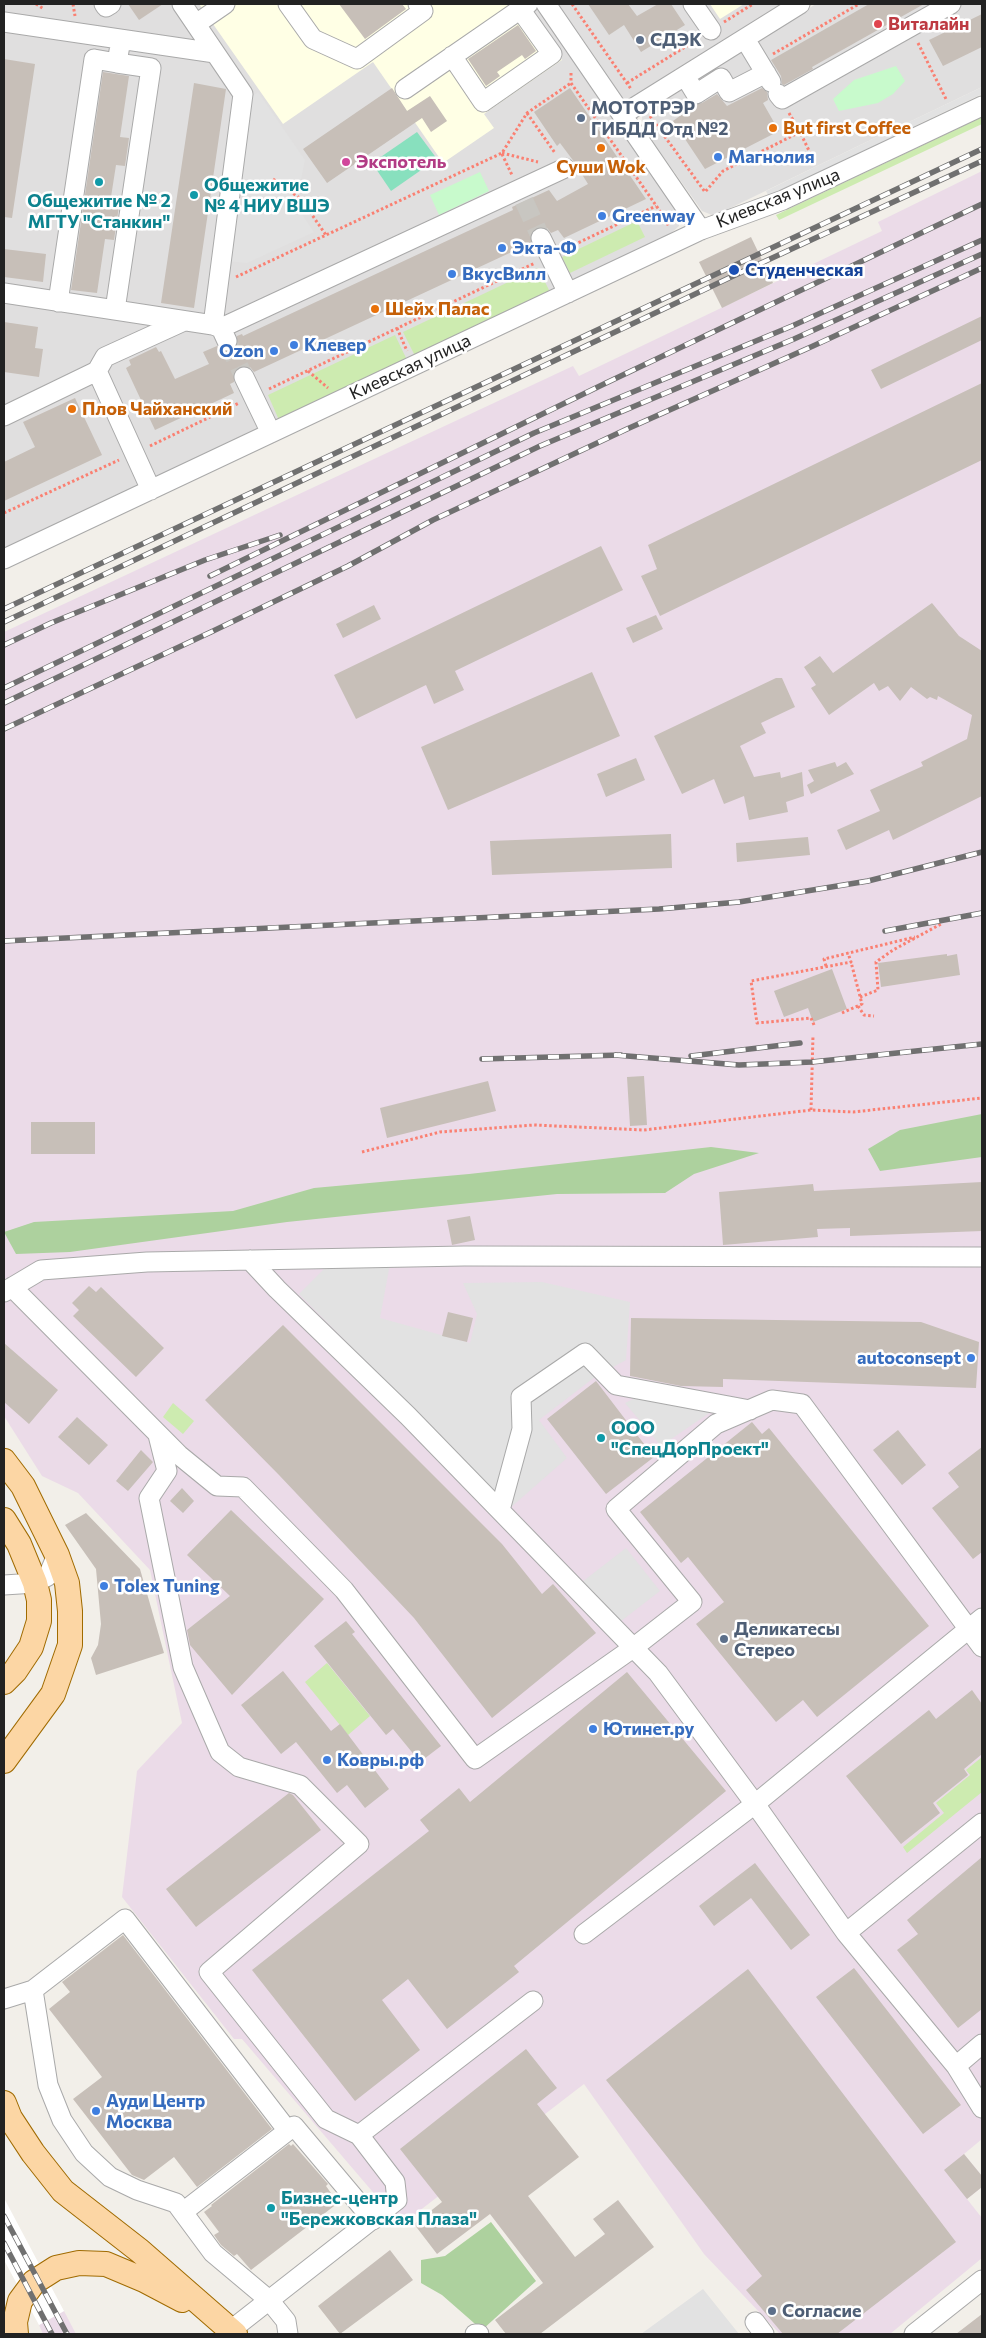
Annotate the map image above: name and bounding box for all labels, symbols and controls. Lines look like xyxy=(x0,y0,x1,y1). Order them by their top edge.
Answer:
place label: Виталайн xyxy=(888,13,969,35)
marker: Виталайн xyxy=(872,18,884,30)
place label: СДЭК xyxy=(650,29,702,51)
marker: СДЭК xyxy=(634,34,646,46)
place label: МОТОТРЭР ГИБДД Отд №2 xyxy=(591,97,728,140)
marker: МОТОТРЭР ГИБДД Отд №2 xyxy=(575,112,587,124)
place label: But first Coffee xyxy=(783,117,911,139)
marker: But first Coffee xyxy=(767,122,779,134)
marker: Суши Wok xyxy=(595,142,607,154)
place label: Магнолия xyxy=(728,146,815,168)
place label: Экспотель xyxy=(356,151,447,173)
marker: Магнолия xyxy=(712,151,724,163)
marker: Экспотель xyxy=(340,156,352,168)
place label: Суши Wok xyxy=(556,156,646,178)
street label: Киевская улица xyxy=(713,163,843,233)
place label: Общежитие № 4 НИУ ВШЭ xyxy=(204,174,330,216)
marker: Общежитие № 2 МГТУ "Станкин" xyxy=(93,176,105,188)
marker: Общежитие № 4 НИУ ВШЭ xyxy=(188,189,200,201)
place label: Общежитие № 2 МГТУ "Станкин" xyxy=(27,190,171,232)
place label: Greenway xyxy=(612,205,695,227)
marker: Greenway xyxy=(596,210,608,222)
place label: Экта-Ф xyxy=(512,237,576,259)
marker: Экта-Ф xyxy=(496,242,508,254)
place label: Студенческая xyxy=(745,259,864,281)
place label: ВкусВилл xyxy=(462,263,546,285)
marker: Студенческая xyxy=(727,263,741,277)
marker: ВкусВилл xyxy=(446,268,458,280)
place label: Шейх Палас xyxy=(385,298,489,320)
marker: Шейх Палас xyxy=(369,303,381,315)
street label: Киевская улица xyxy=(346,329,474,405)
place label: Клевер xyxy=(304,334,367,356)
marker: Клевер xyxy=(288,339,300,351)
place label: Ozon xyxy=(219,340,264,362)
marker: Ozon xyxy=(268,345,280,357)
place label: Плов Чайханский xyxy=(82,398,233,420)
marker: Плов Чайханский xyxy=(66,403,78,415)
place label: autoconsept xyxy=(857,1347,961,1369)
marker: autoconsept xyxy=(965,1352,977,1364)
place label: ООО "СпецДорПроект" xyxy=(611,1417,769,1460)
marker: ООО "СпецДорПроект" xyxy=(595,1432,607,1444)
place label: Tolex Tuning xyxy=(114,1575,220,1597)
marker: Tolex Tuning xyxy=(98,1580,110,1592)
place label: Деликатесы Стерео xyxy=(734,1618,840,1660)
marker: Деликатесы Стерео xyxy=(718,1633,730,1645)
place label: Ютинет.ру xyxy=(603,1718,694,1740)
marker: Ютинет.ру xyxy=(587,1723,599,1735)
place label: Ковры.рф xyxy=(337,1749,424,1771)
marker: Ковры.рф xyxy=(321,1754,333,1766)
place label: Ауди Центр Москва xyxy=(106,2090,205,2132)
marker: Ауди Центр Москва xyxy=(90,2105,102,2117)
place label: Бизнес-центр "Бережковская Плаза" xyxy=(281,2187,477,2230)
marker: Бизнес-центр "Бережковская Плаза" xyxy=(265,2202,277,2214)
place label: Согласие xyxy=(782,2300,861,2322)
marker: Согласие xyxy=(766,2305,778,2317)

